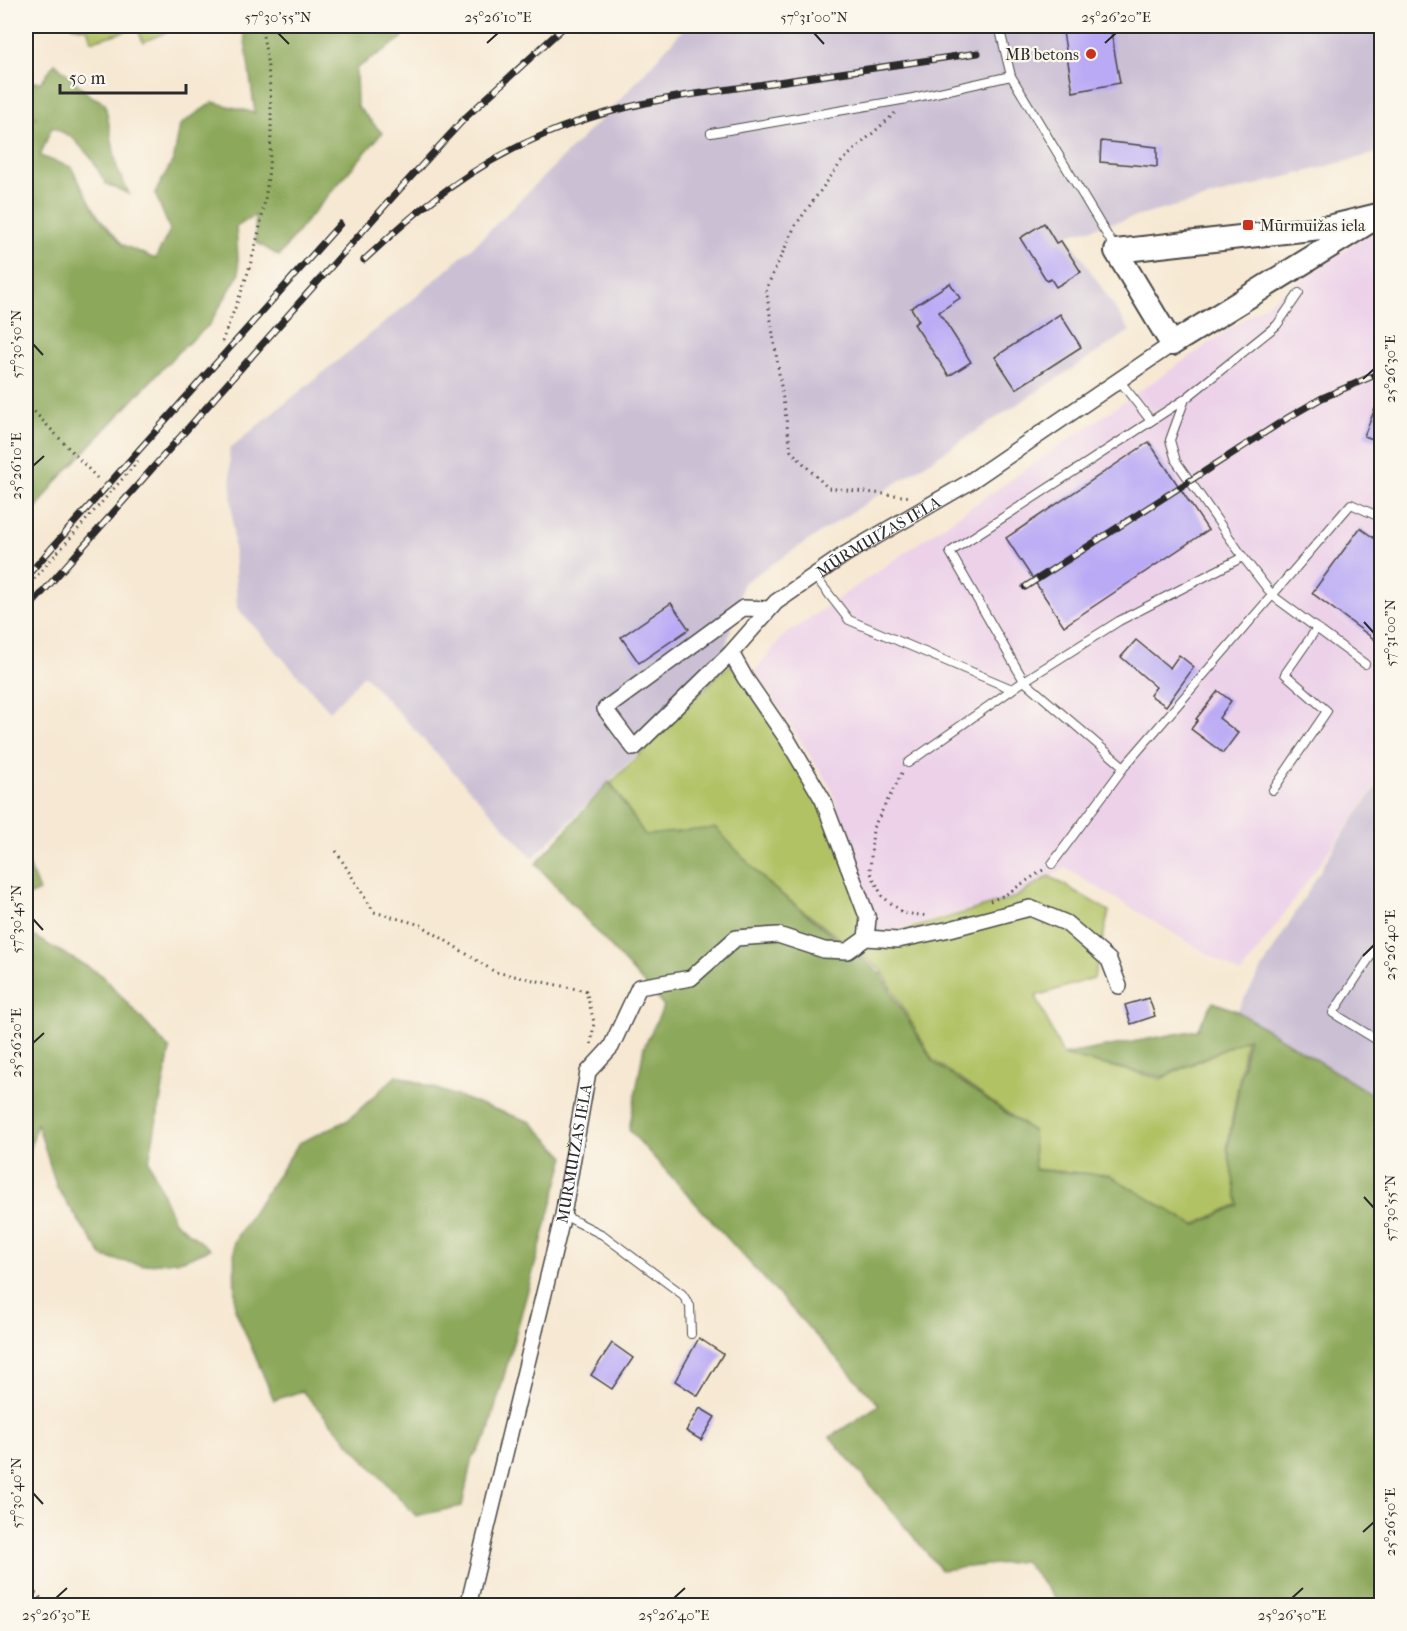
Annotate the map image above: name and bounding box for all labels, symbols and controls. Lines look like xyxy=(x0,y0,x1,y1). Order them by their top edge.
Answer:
text: 57°30'55"N xyxy=(245,8,312,26)
text: 25°26'10"E xyxy=(464,8,532,26)
text: 57°31'00"N xyxy=(780,8,848,26)
text: 25°26'20"E xyxy=(1081,8,1151,26)
place label: MB betons xyxy=(1005,45,1079,64)
marker: MB betons xyxy=(1084,47,1098,61)
scale bar xyxy=(60,57,186,95)
text: 50 m xyxy=(69,68,106,89)
place label: Mūrmuižas iela xyxy=(1260,216,1366,235)
marker: Mūrmuižas iela xyxy=(1241,218,1255,232)
text: 57°30'50"N xyxy=(7,309,25,378)
text: 25°26'30"E xyxy=(1381,335,1399,403)
text: 25°26'10"E xyxy=(7,432,25,500)
street label: MŪRMUIŽAS IELA xyxy=(813,491,944,581)
text: 57°31'00"N xyxy=(1381,599,1399,667)
text: 57°30'45"N xyxy=(7,884,25,954)
text: 25°26'40"E xyxy=(1381,910,1399,980)
text: 25°26'20"E xyxy=(7,1008,25,1078)
street label: MŪRMUIŽAS IELA xyxy=(552,1082,595,1225)
text: 57°30'55"N xyxy=(1381,1174,1399,1241)
text: 57°30'40"N xyxy=(7,1457,25,1529)
text: 25°26'50"E xyxy=(1381,1488,1399,1556)
text: 25°26'30"E xyxy=(22,1606,90,1624)
text: 25°26'40"E xyxy=(639,1606,709,1624)
text: 25°26'50"E xyxy=(1258,1606,1326,1624)

